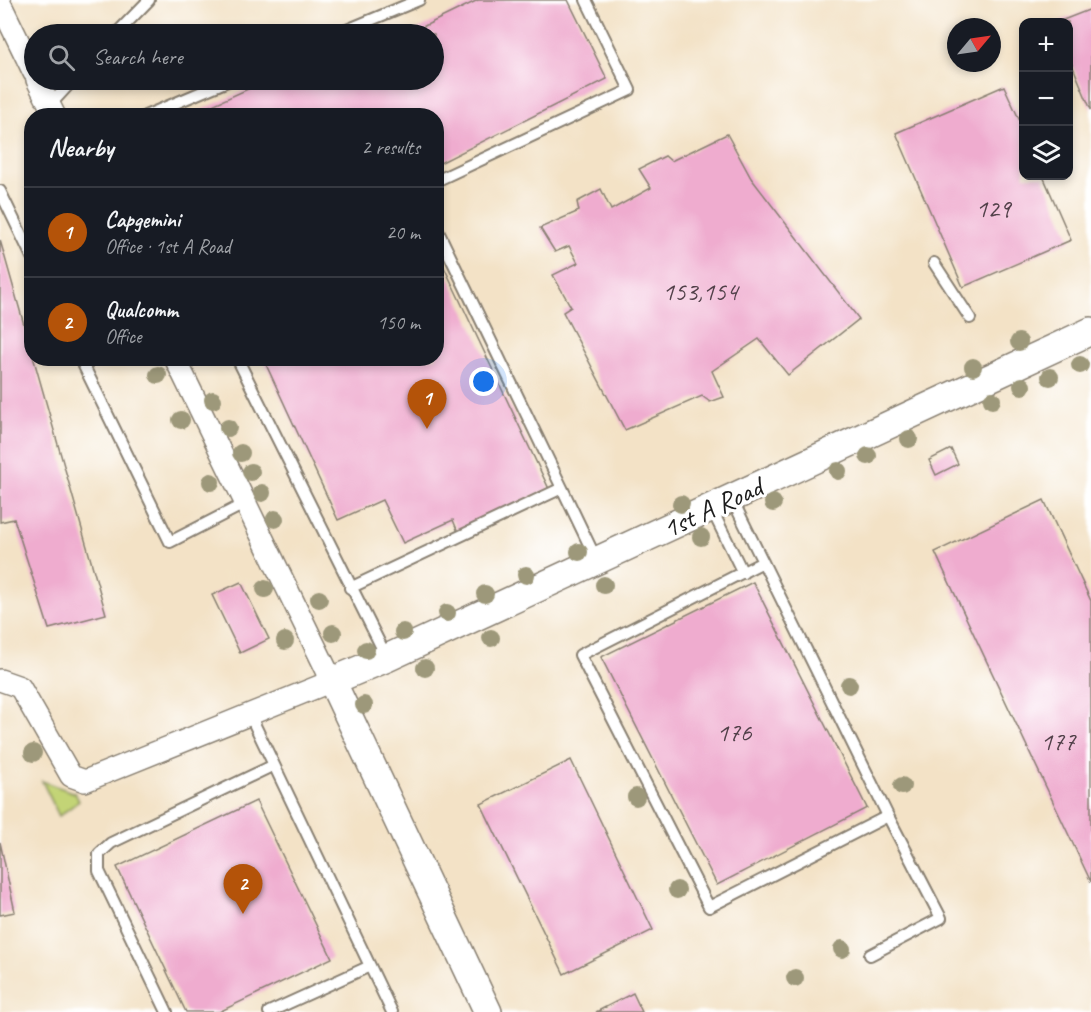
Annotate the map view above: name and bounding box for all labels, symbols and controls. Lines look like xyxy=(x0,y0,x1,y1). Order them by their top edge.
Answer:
north arrow xyxy=(947,18,1001,72)
map controls xyxy=(1019,18,1073,180)
button: + xyxy=(1019,18,1073,72)
search box xyxy=(24,24,444,90)
icon: search xyxy=(45,41,78,74)
text: Search here xyxy=(93,43,183,71)
button: − xyxy=(1019,72,1073,126)
button: layers xyxy=(1019,126,1073,180)
text: Nearby xyxy=(48,131,113,164)
text: 2 results xyxy=(361,135,420,160)
house number: 129 xyxy=(975,192,1013,225)
text: Capgemini xyxy=(105,206,180,234)
text: 1 xyxy=(63,220,72,245)
text: 20 m xyxy=(386,220,420,245)
text: Office · 1st A Road xyxy=(105,234,231,259)
house number: 153,154 xyxy=(662,275,740,308)
text: Qualcomm xyxy=(105,296,178,324)
text: 2 xyxy=(63,310,72,335)
text: 150 m xyxy=(377,310,420,335)
text: Office xyxy=(105,324,142,349)
your location xyxy=(469,367,498,396)
pin: 1 xyxy=(408,380,446,429)
street label: 1st A Road xyxy=(657,468,771,546)
house number: 176 xyxy=(716,716,753,749)
house number: 177 xyxy=(1040,725,1077,758)
pin: 2 xyxy=(224,864,262,914)

